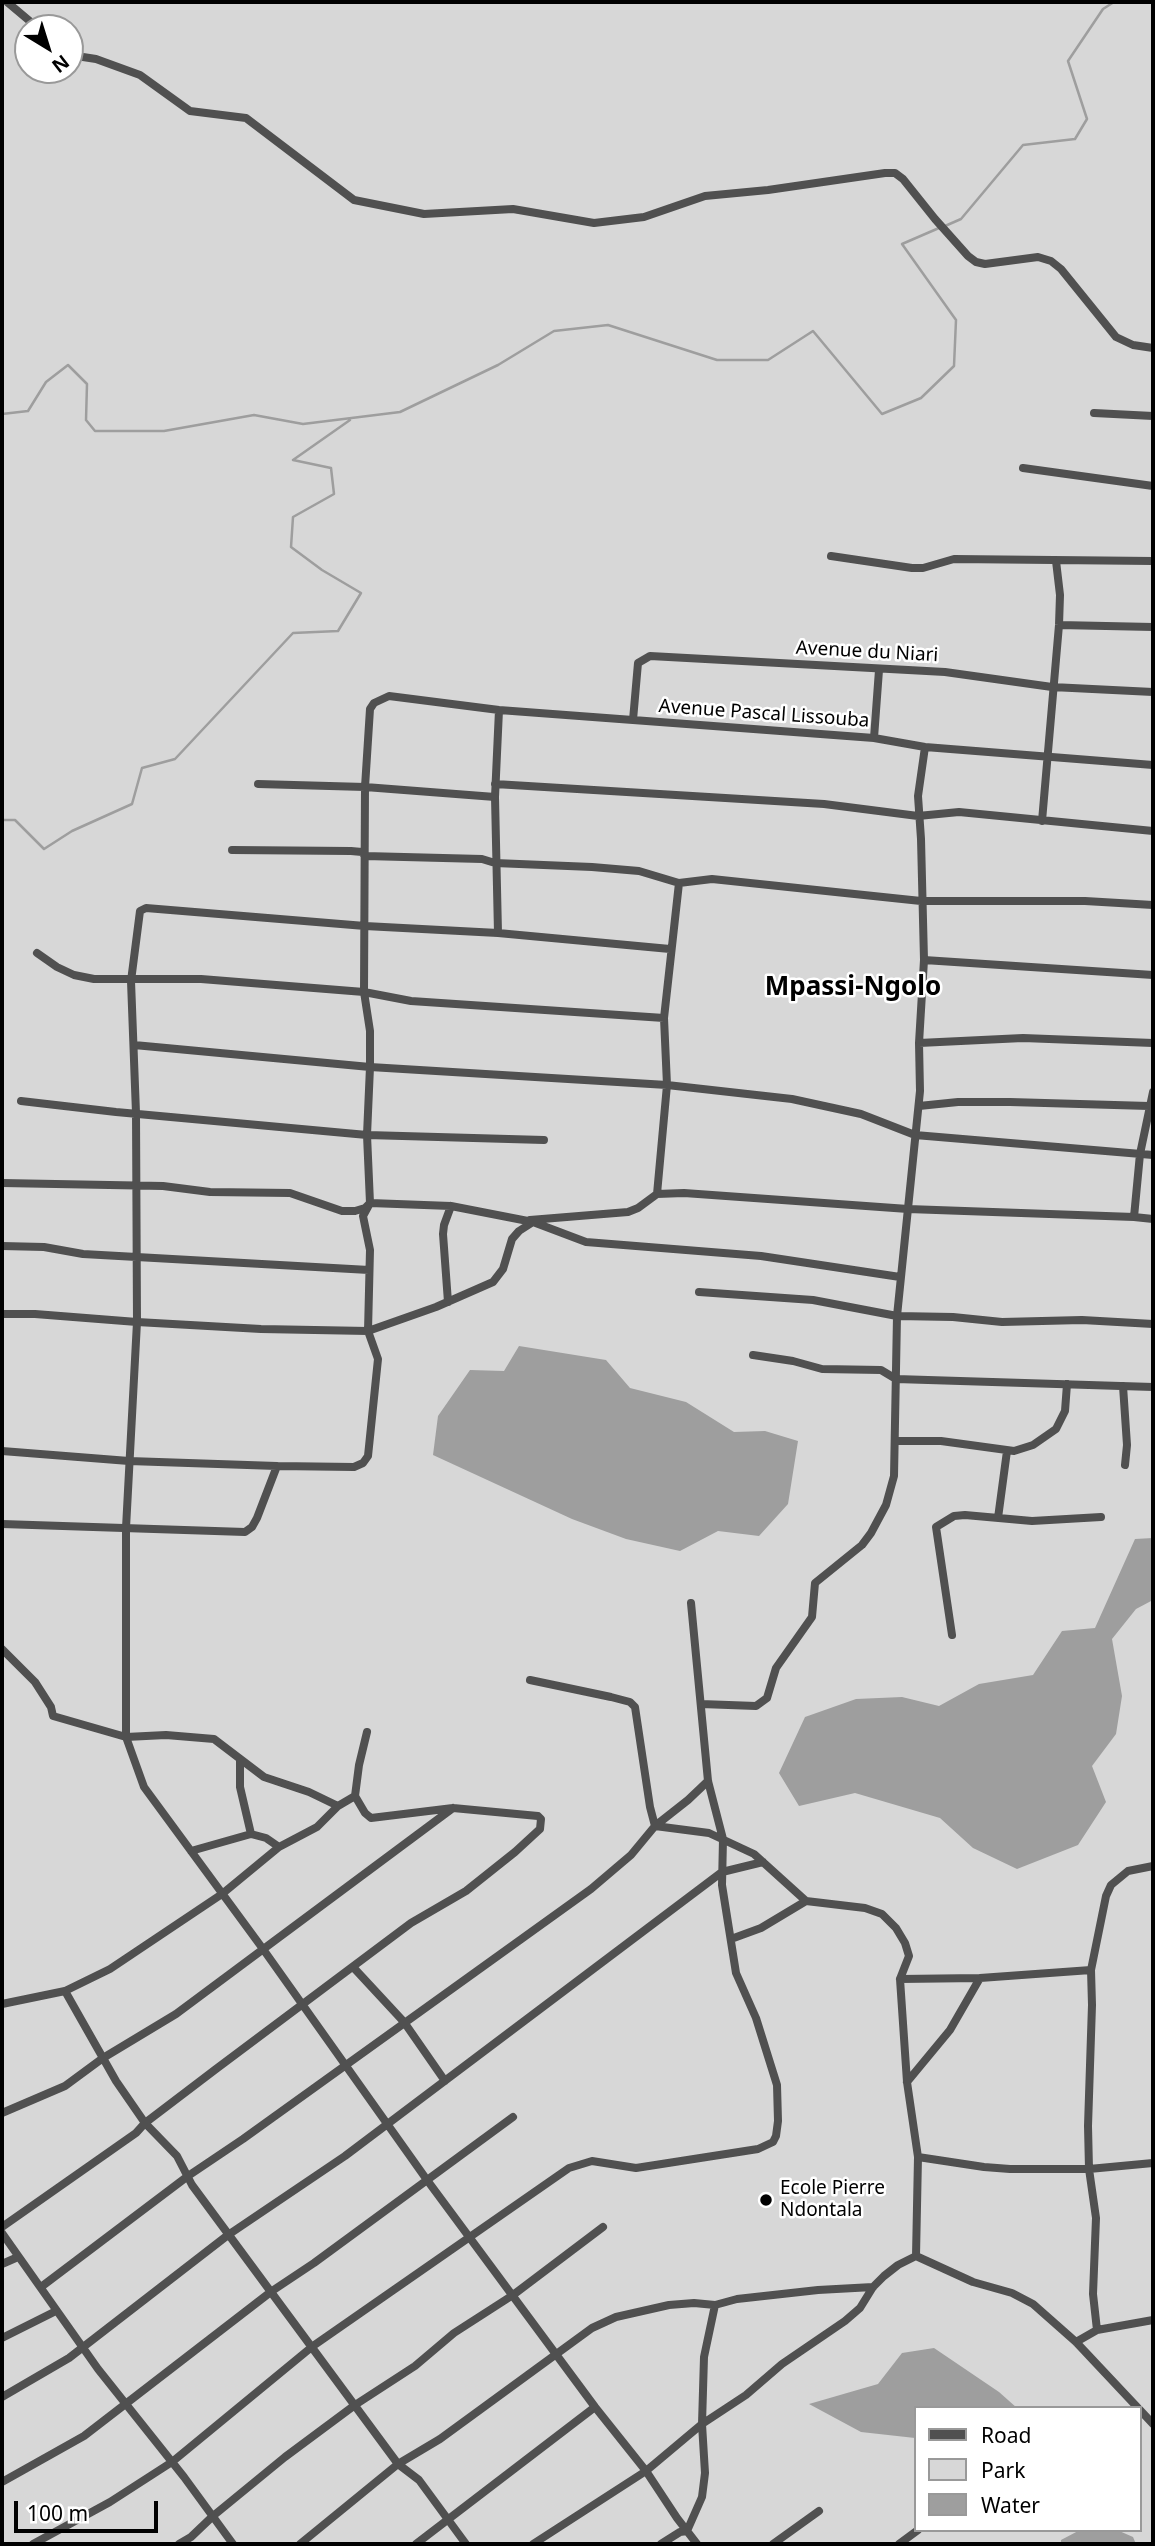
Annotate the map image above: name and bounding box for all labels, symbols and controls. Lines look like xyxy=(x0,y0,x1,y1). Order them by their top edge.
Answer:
north arrow xyxy=(14,14,84,84)
text: N xyxy=(47,49,75,79)
street label: Avenue du Niari xyxy=(795,637,939,667)
street label: Avenue Pascal Lissouba xyxy=(658,695,870,733)
district label: Mpassi-Ngolo xyxy=(765,972,941,1004)
place label: Ecole Pierre Ndontala xyxy=(780,2178,885,2222)
marker: Ecole Pierre Ndontala xyxy=(758,2192,774,2208)
legend xyxy=(914,2406,1141,2532)
text: Road xyxy=(981,2421,1031,2449)
text: Park xyxy=(981,2456,1025,2484)
scale bar xyxy=(18,2486,161,2530)
text: Water xyxy=(981,2491,1040,2519)
text: 100 m xyxy=(27,2499,88,2527)

